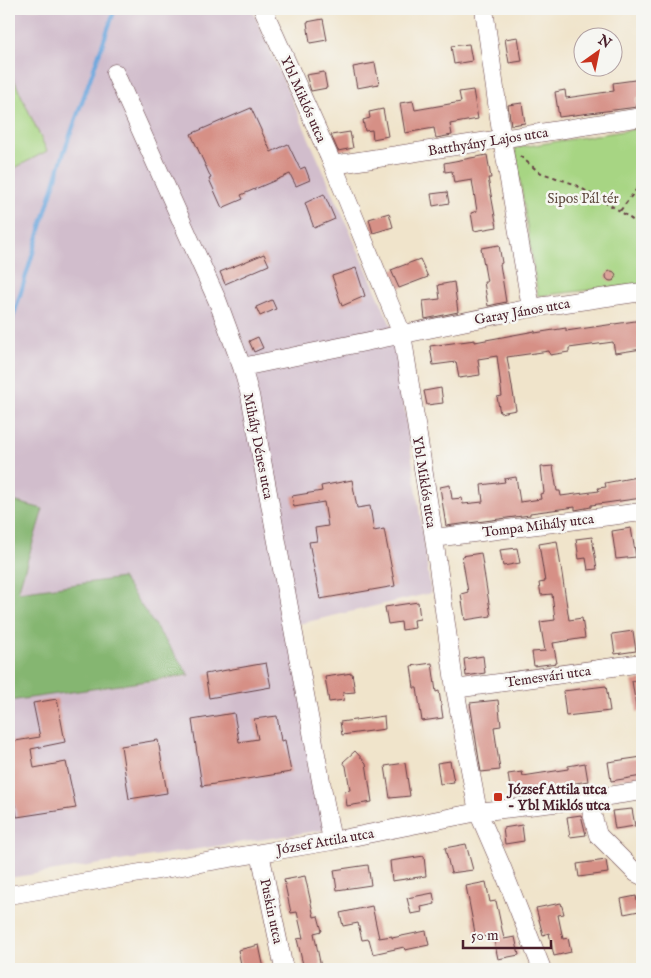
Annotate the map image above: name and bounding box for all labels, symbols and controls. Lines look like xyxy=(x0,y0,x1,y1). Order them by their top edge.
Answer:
north arrow xyxy=(574,28,624,78)
text: N xyxy=(594,31,615,53)
street label: Ybl Miklós utca xyxy=(276,53,331,146)
street label: Batthyány Lajos utca xyxy=(427,123,550,160)
park label: Sipos Pál tér xyxy=(547,190,619,208)
street label: Garay János utca xyxy=(473,295,572,329)
street label: Mihály Dénes utca xyxy=(239,392,277,502)
street label: Ybl Miklós utca xyxy=(408,435,440,530)
street label: Tompa Mihály utca xyxy=(481,510,596,542)
street label: Temesvári utca xyxy=(504,662,593,692)
place label: József Attila utca - Ybl Miklós utca xyxy=(506,781,611,815)
marker: József Attila utca - Ybl Miklós utca xyxy=(492,791,504,803)
street label: József Attila utca xyxy=(273,824,376,860)
street label: Puskin utca xyxy=(255,877,287,946)
scale bar xyxy=(463,918,551,950)
text: 50 m xyxy=(471,926,499,945)

